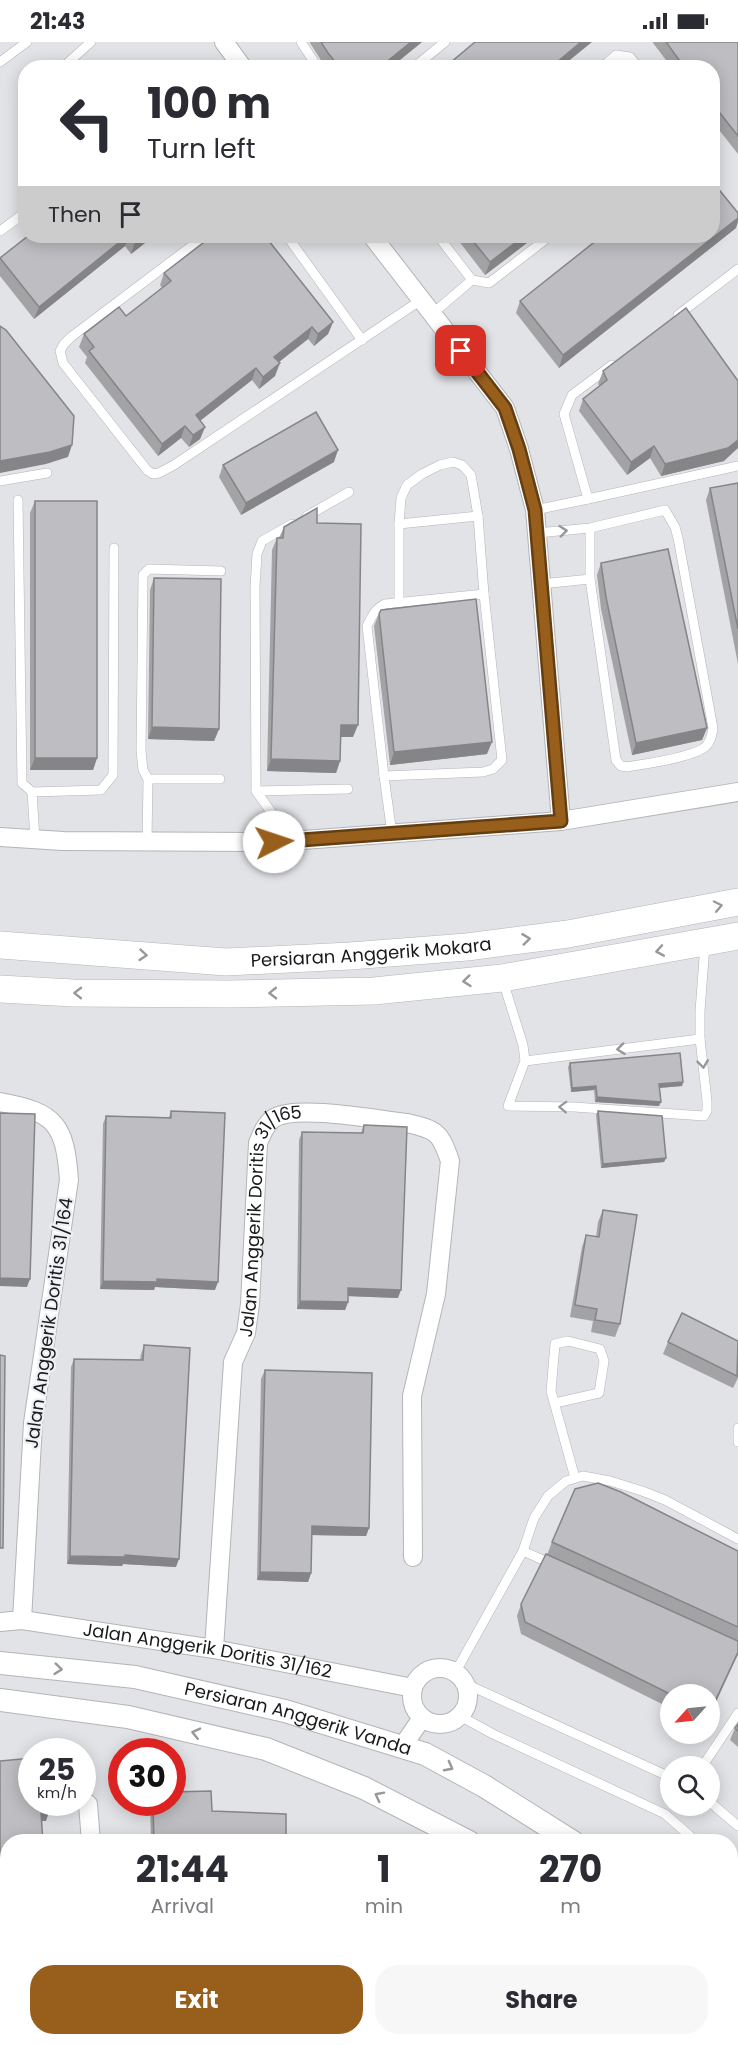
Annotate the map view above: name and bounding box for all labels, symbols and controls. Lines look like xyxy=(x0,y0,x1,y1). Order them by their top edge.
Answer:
text: 21:43 xyxy=(30,6,85,37)
text: 100 m xyxy=(147,74,271,133)
icon: left xyxy=(48,84,126,162)
text: Turn left xyxy=(147,130,256,167)
icon: arrive xyxy=(114,198,147,231)
text: Then xyxy=(48,199,102,230)
pin xyxy=(435,325,486,376)
icon: arrive xyxy=(444,334,477,367)
one-way arrow xyxy=(559,525,568,538)
position arrow xyxy=(242,810,306,874)
one-way arrow xyxy=(713,900,723,913)
street label: Persiaran Anggerik Mokara xyxy=(250,931,493,973)
one-way arrow xyxy=(521,933,530,946)
one-way arrow xyxy=(655,944,665,957)
one-way arrow xyxy=(139,948,148,961)
one-way arrow xyxy=(463,974,472,987)
one-way arrow xyxy=(73,987,82,999)
one-way arrow xyxy=(268,987,277,999)
one-way arrow xyxy=(616,1042,625,1055)
one-way arrow xyxy=(696,1060,709,1069)
street label: Jalan Anggerik Doritis 31/165 xyxy=(233,1099,303,1339)
one-way arrow xyxy=(558,1101,567,1113)
street label: Jalan Anggerik Doritis 31/164 xyxy=(19,1196,78,1450)
street label: Jalan Anggerik Doritis 31/162 xyxy=(81,1616,334,1684)
one-way arrow xyxy=(54,1662,63,1675)
street label: Persiaran Anggerik Vanda xyxy=(182,1676,415,1761)
north arrow xyxy=(660,1684,720,1744)
map controls xyxy=(660,1684,720,1816)
one-way arrow xyxy=(191,1727,201,1740)
speed limit sign: 30 xyxy=(108,1738,186,1816)
text: 25 xyxy=(39,1748,75,1791)
button: search xyxy=(660,1756,720,1816)
one-way arrow xyxy=(443,1760,453,1771)
text: km/h xyxy=(37,1782,77,1803)
one-way arrow xyxy=(375,1791,386,1803)
text: 21:44 xyxy=(136,1844,229,1895)
text: 1 xyxy=(377,1844,391,1895)
text: 270 xyxy=(539,1844,602,1895)
text: Arrival xyxy=(151,1892,214,1920)
text: min xyxy=(365,1892,403,1920)
text: m xyxy=(560,1892,581,1920)
button: Exit xyxy=(30,1965,363,2034)
button: Share xyxy=(375,1965,708,2034)

